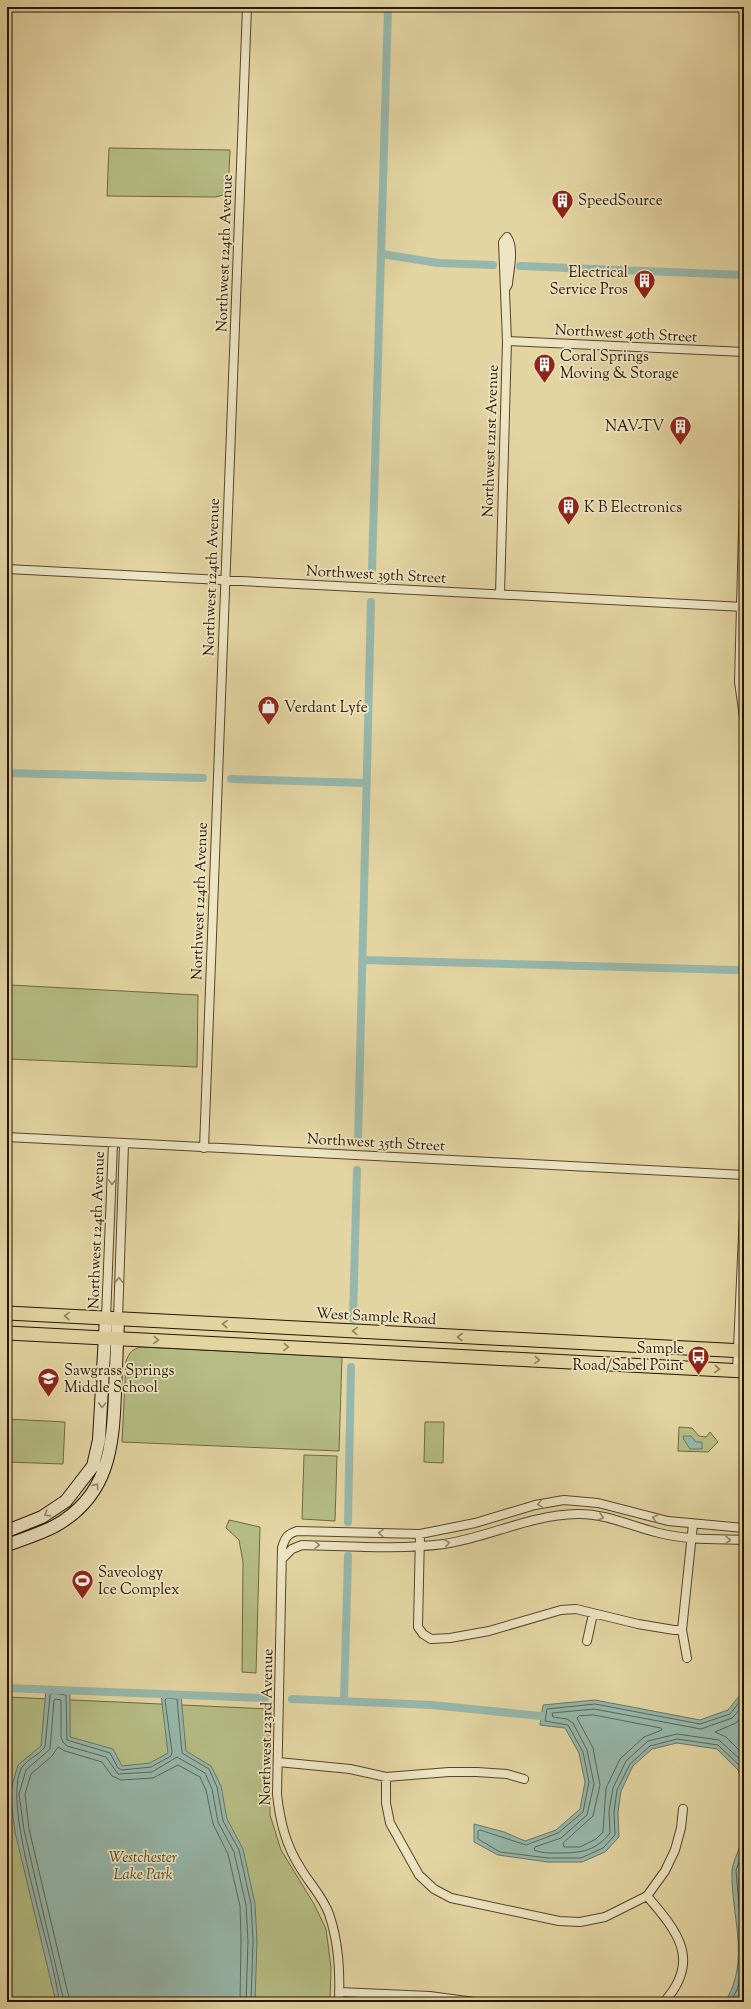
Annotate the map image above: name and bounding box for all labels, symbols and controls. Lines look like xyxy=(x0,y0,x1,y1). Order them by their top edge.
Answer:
street label: Northwest 124th Avenue xyxy=(212,174,239,332)
building icon: SpeedSource xyxy=(550,187,576,220)
place label: SpeedSource xyxy=(578,191,663,212)
place label: Electrical Service Pros xyxy=(549,263,628,301)
building icon: Electrical Service Pros xyxy=(631,268,657,301)
street label: Northwest 40th Street xyxy=(554,320,698,349)
place label: Coral Springs Moving & Storage xyxy=(560,347,679,385)
building icon: Coral Springs Moving & Storage xyxy=(531,352,557,385)
street label: Northwest 121st Avenue xyxy=(478,364,505,518)
building icon: NAV-TV xyxy=(667,413,693,446)
place label: NAV-TV xyxy=(605,417,664,438)
building icon: K B Electronics xyxy=(556,494,582,527)
street label: Northwest 124th Avenue xyxy=(199,498,226,656)
place label: K B Electronics xyxy=(584,498,682,519)
street label: Northwest 39th Street xyxy=(305,561,447,590)
shop icon: Verdant Lyfe xyxy=(255,694,281,727)
place label: Verdant Lyfe xyxy=(284,698,368,719)
street label: Northwest 124th Avenue xyxy=(187,822,214,980)
street label: Northwest 35th Street xyxy=(306,1129,446,1158)
street label: Northwest 124th Avenue xyxy=(84,1151,111,1309)
one-way arrow xyxy=(108,1179,116,1185)
one-way arrow xyxy=(115,1277,123,1283)
street label: West Sample Road xyxy=(315,1304,437,1331)
one-way arrow xyxy=(64,1312,70,1321)
one-way arrow xyxy=(222,1320,228,1329)
one-way arrow xyxy=(352,1327,358,1336)
one-way arrow xyxy=(457,1332,463,1341)
one-way arrow xyxy=(153,1336,159,1344)
place label: Sample Road/Sabel Point xyxy=(572,1339,684,1377)
one-way arrow xyxy=(283,1342,289,1351)
bus stop icon: Sample Road/Sabel Point xyxy=(686,1344,712,1377)
one-way arrow xyxy=(534,1355,540,1364)
place label: Sawgrass Springs Middle School xyxy=(64,1361,174,1399)
one-way arrow xyxy=(714,1365,720,1374)
school or university icon: Sawgrass Springs Middle School xyxy=(36,1366,62,1399)
one-way arrow xyxy=(97,1402,106,1408)
one-way arrow xyxy=(91,1484,98,1491)
one-way arrow xyxy=(537,1499,543,1508)
one-way arrow xyxy=(44,1509,51,1516)
one-way arrow xyxy=(597,1512,604,1521)
one-way arrow xyxy=(652,1514,658,1522)
one-way arrow xyxy=(378,1529,384,1537)
one-way arrow xyxy=(725,1535,731,1544)
one-way arrow xyxy=(444,1539,450,1548)
one-way arrow xyxy=(314,1541,320,1549)
place label: Saveology Ice Complex xyxy=(98,1563,179,1601)
sports icon: Saveology Ice Complex xyxy=(69,1568,95,1601)
street label: Northwest 123rd Avenue xyxy=(256,1648,279,1806)
park label: Westchester Lake Park xyxy=(109,1848,178,1886)

